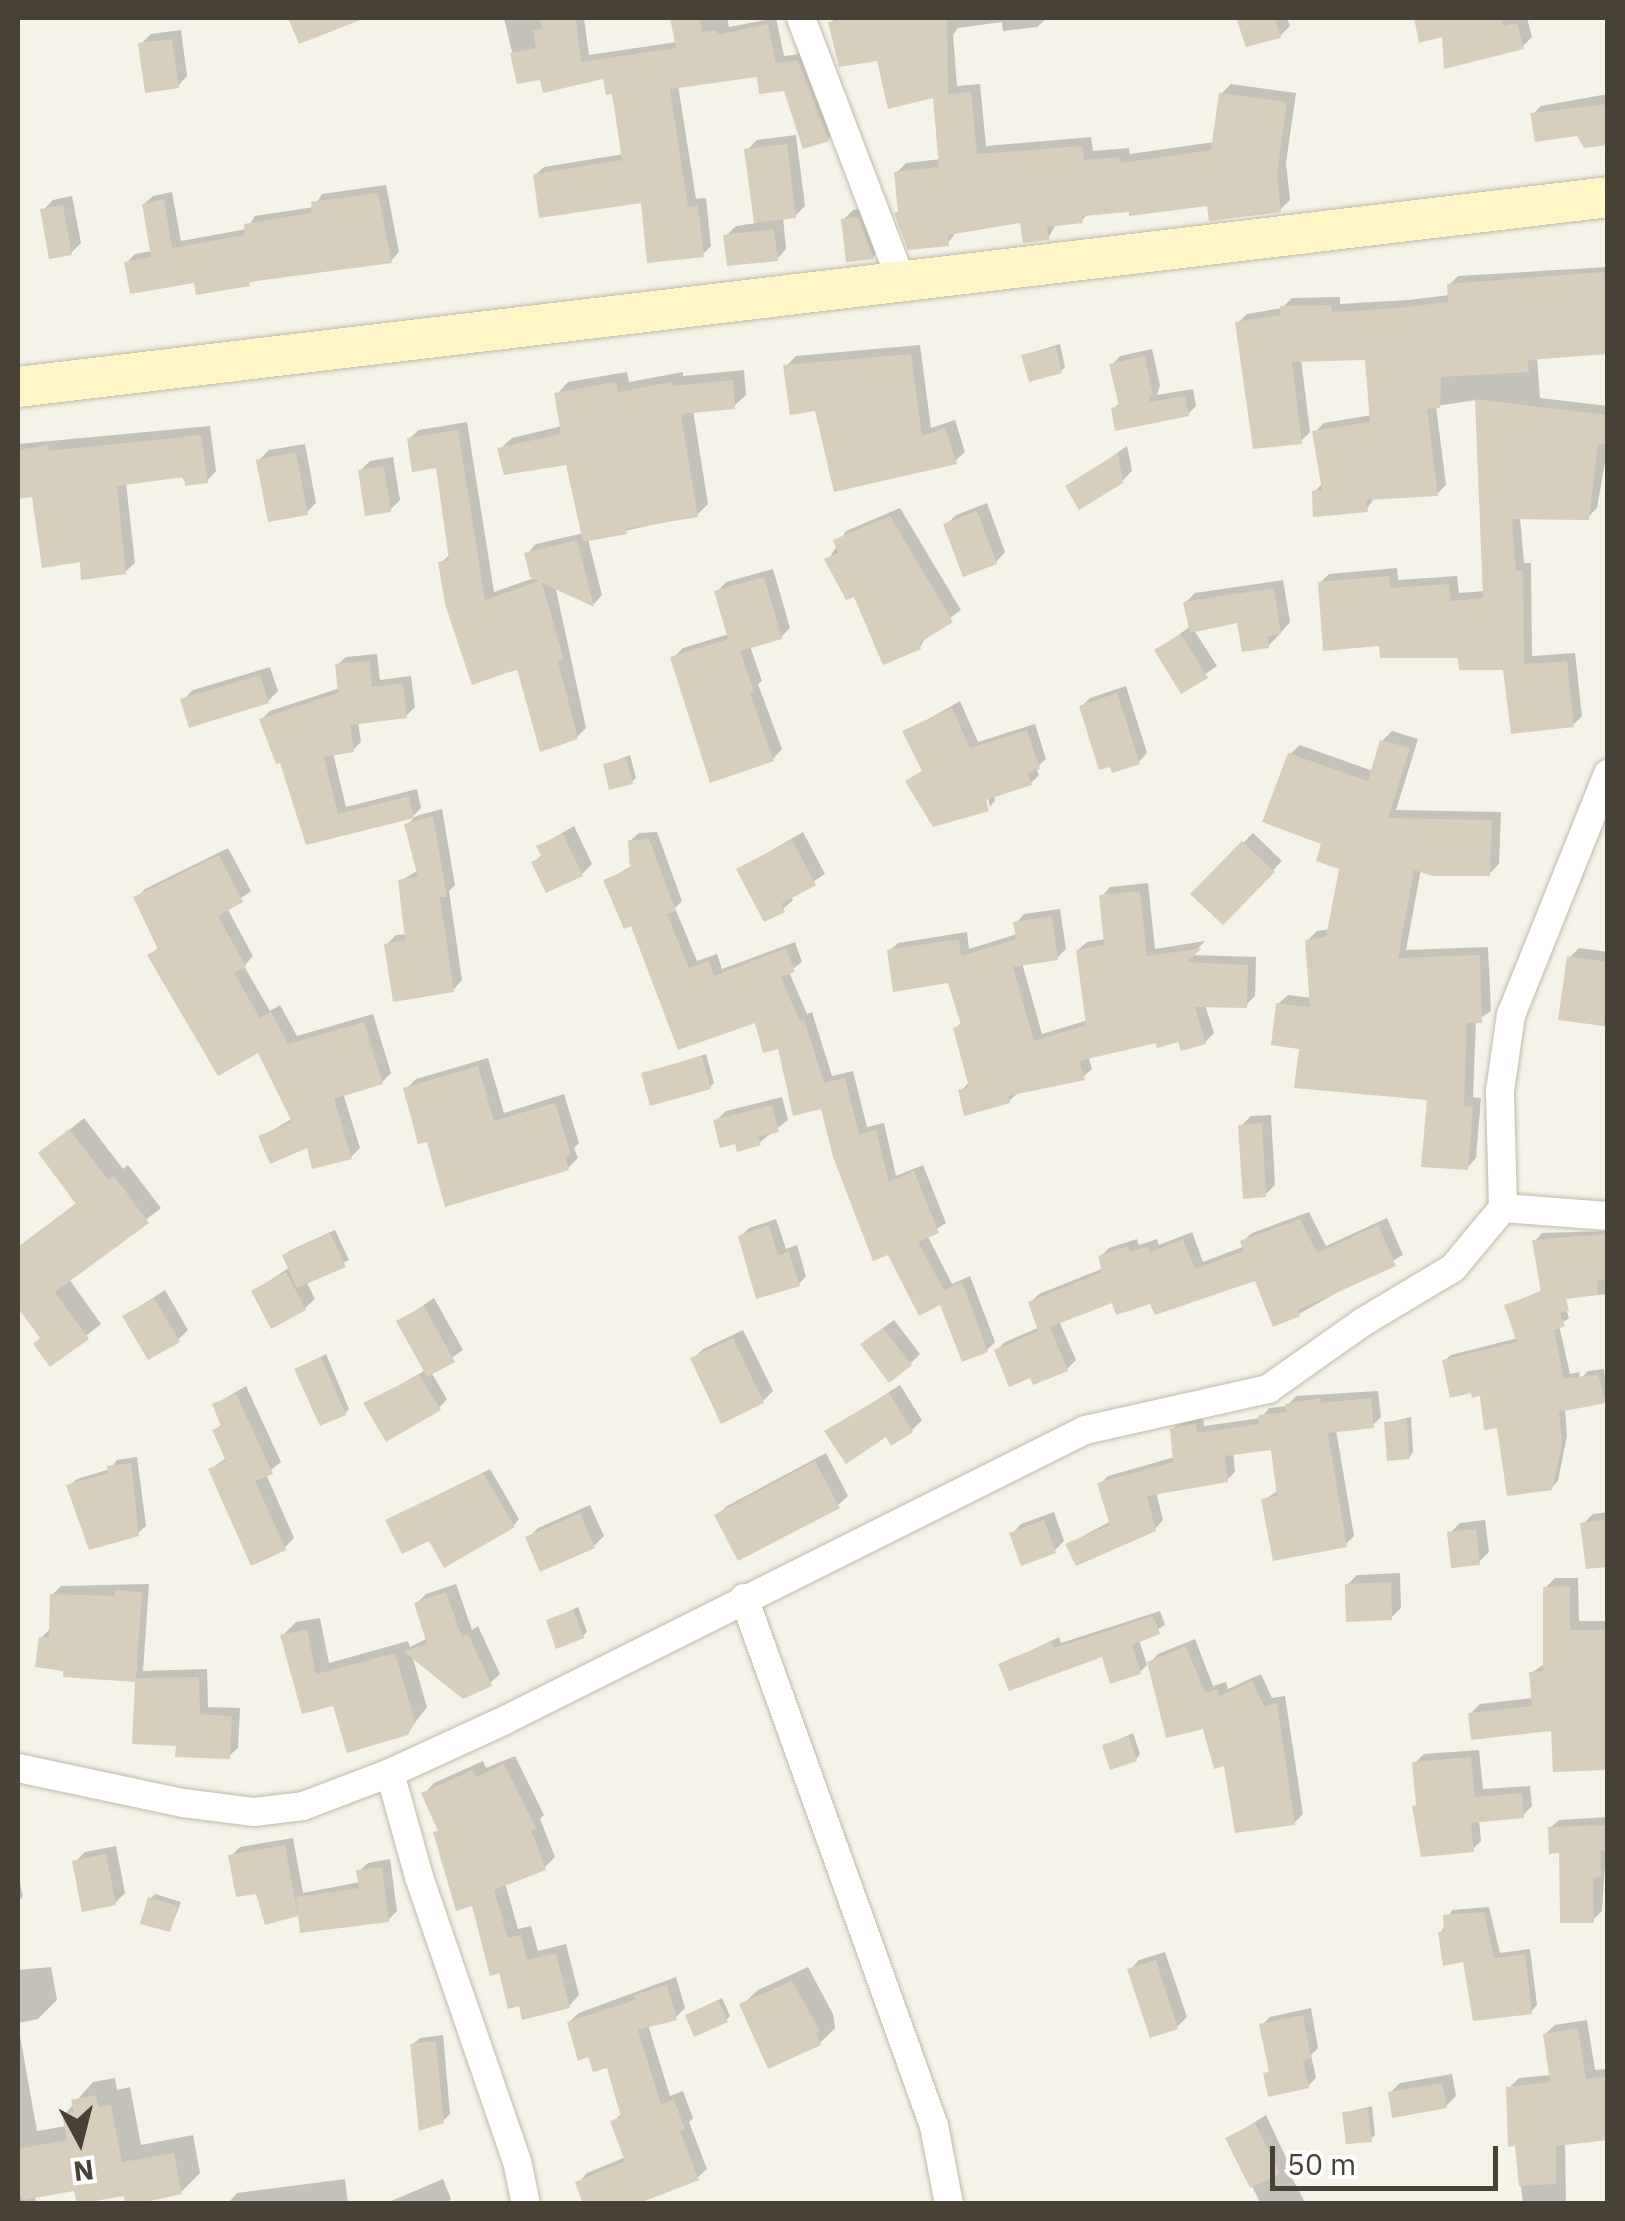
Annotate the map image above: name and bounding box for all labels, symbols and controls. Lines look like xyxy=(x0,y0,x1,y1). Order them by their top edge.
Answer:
north arrow xyxy=(30,2091,130,2191)
scale bar xyxy=(1275,2126,1502,2188)
text: 50 m xyxy=(1287,2144,1356,2183)
text: N xyxy=(71,2152,96,2191)

